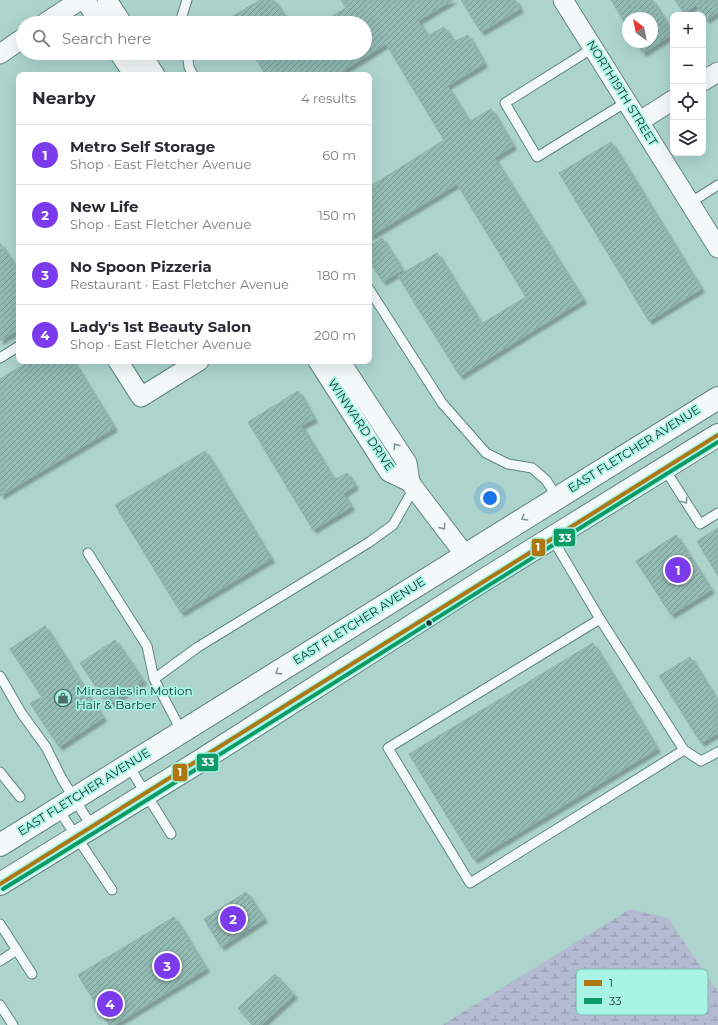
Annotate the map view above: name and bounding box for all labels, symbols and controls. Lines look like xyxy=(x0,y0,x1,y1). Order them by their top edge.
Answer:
north arrow xyxy=(622,12,658,48)
map controls xyxy=(670,12,706,156)
button: + xyxy=(670,12,706,48)
search box xyxy=(16,16,372,60)
icon: search xyxy=(30,27,52,49)
text: Search here xyxy=(62,29,151,48)
street label: NORTH19TH STREET xyxy=(584,37,661,149)
button: − xyxy=(670,48,706,84)
button: locate xyxy=(670,84,706,120)
text: Nearby xyxy=(32,88,96,108)
text: 4 results xyxy=(301,90,356,106)
button: layers xyxy=(670,120,706,156)
text: Metro Self Storage xyxy=(70,137,215,156)
text: 1 xyxy=(42,147,48,163)
text: 60 m xyxy=(322,147,356,163)
text: Shop · East Fletcher Avenue xyxy=(70,156,251,172)
text: New Life xyxy=(70,197,138,216)
text: 2 xyxy=(41,207,49,223)
text: 150 m xyxy=(318,207,356,223)
text: Shop · East Fletcher Avenue xyxy=(70,216,251,232)
text: No Spoon Pizzeria xyxy=(70,257,212,276)
text: 3 xyxy=(41,267,49,283)
text: 180 m xyxy=(317,267,356,283)
text: Restaurant · East Fletcher Avenue xyxy=(70,276,289,292)
text: Lady's 1st Beauty Salon xyxy=(70,317,251,336)
text: 4 xyxy=(41,327,49,343)
text: 200 m xyxy=(314,327,356,343)
text: Shop · East Fletcher Avenue xyxy=(70,336,251,352)
street label: WINWARD DRIVE xyxy=(325,376,398,474)
street label: EAST FLETCHER AVENUE xyxy=(565,402,703,496)
one-way arrow xyxy=(394,444,401,451)
your location xyxy=(480,488,500,508)
one-way arrow xyxy=(680,497,688,504)
one-way arrow xyxy=(521,513,528,520)
one-way arrow xyxy=(438,523,445,530)
line badge: 33 xyxy=(553,528,576,547)
text: 33 xyxy=(558,531,572,545)
line badge: 1 xyxy=(531,538,546,557)
text: 1 xyxy=(536,540,540,554)
pin: 1 xyxy=(665,555,691,585)
street label: EAST FLETCHER AVENUE xyxy=(290,574,428,668)
unlabelled marker xyxy=(424,618,434,628)
one-way arrow xyxy=(275,667,282,675)
place label: Miracales in Motion Hair & Barber xyxy=(76,683,193,712)
shop icon: Miracales in Motion Hair & Barber xyxy=(53,688,73,708)
street label: EAST FLETCHER AVENUE xyxy=(15,745,153,839)
line badge: 33 xyxy=(196,753,219,772)
text: 33 xyxy=(201,755,215,769)
line badge: 1 xyxy=(172,763,188,782)
text: 1 xyxy=(178,765,182,779)
pin: 2 xyxy=(220,904,246,934)
pin: 3 xyxy=(154,951,180,981)
legend xyxy=(576,969,708,1015)
text: 1 xyxy=(609,976,613,990)
pin: 4 xyxy=(97,989,123,1019)
text: 33 xyxy=(609,994,621,1008)

